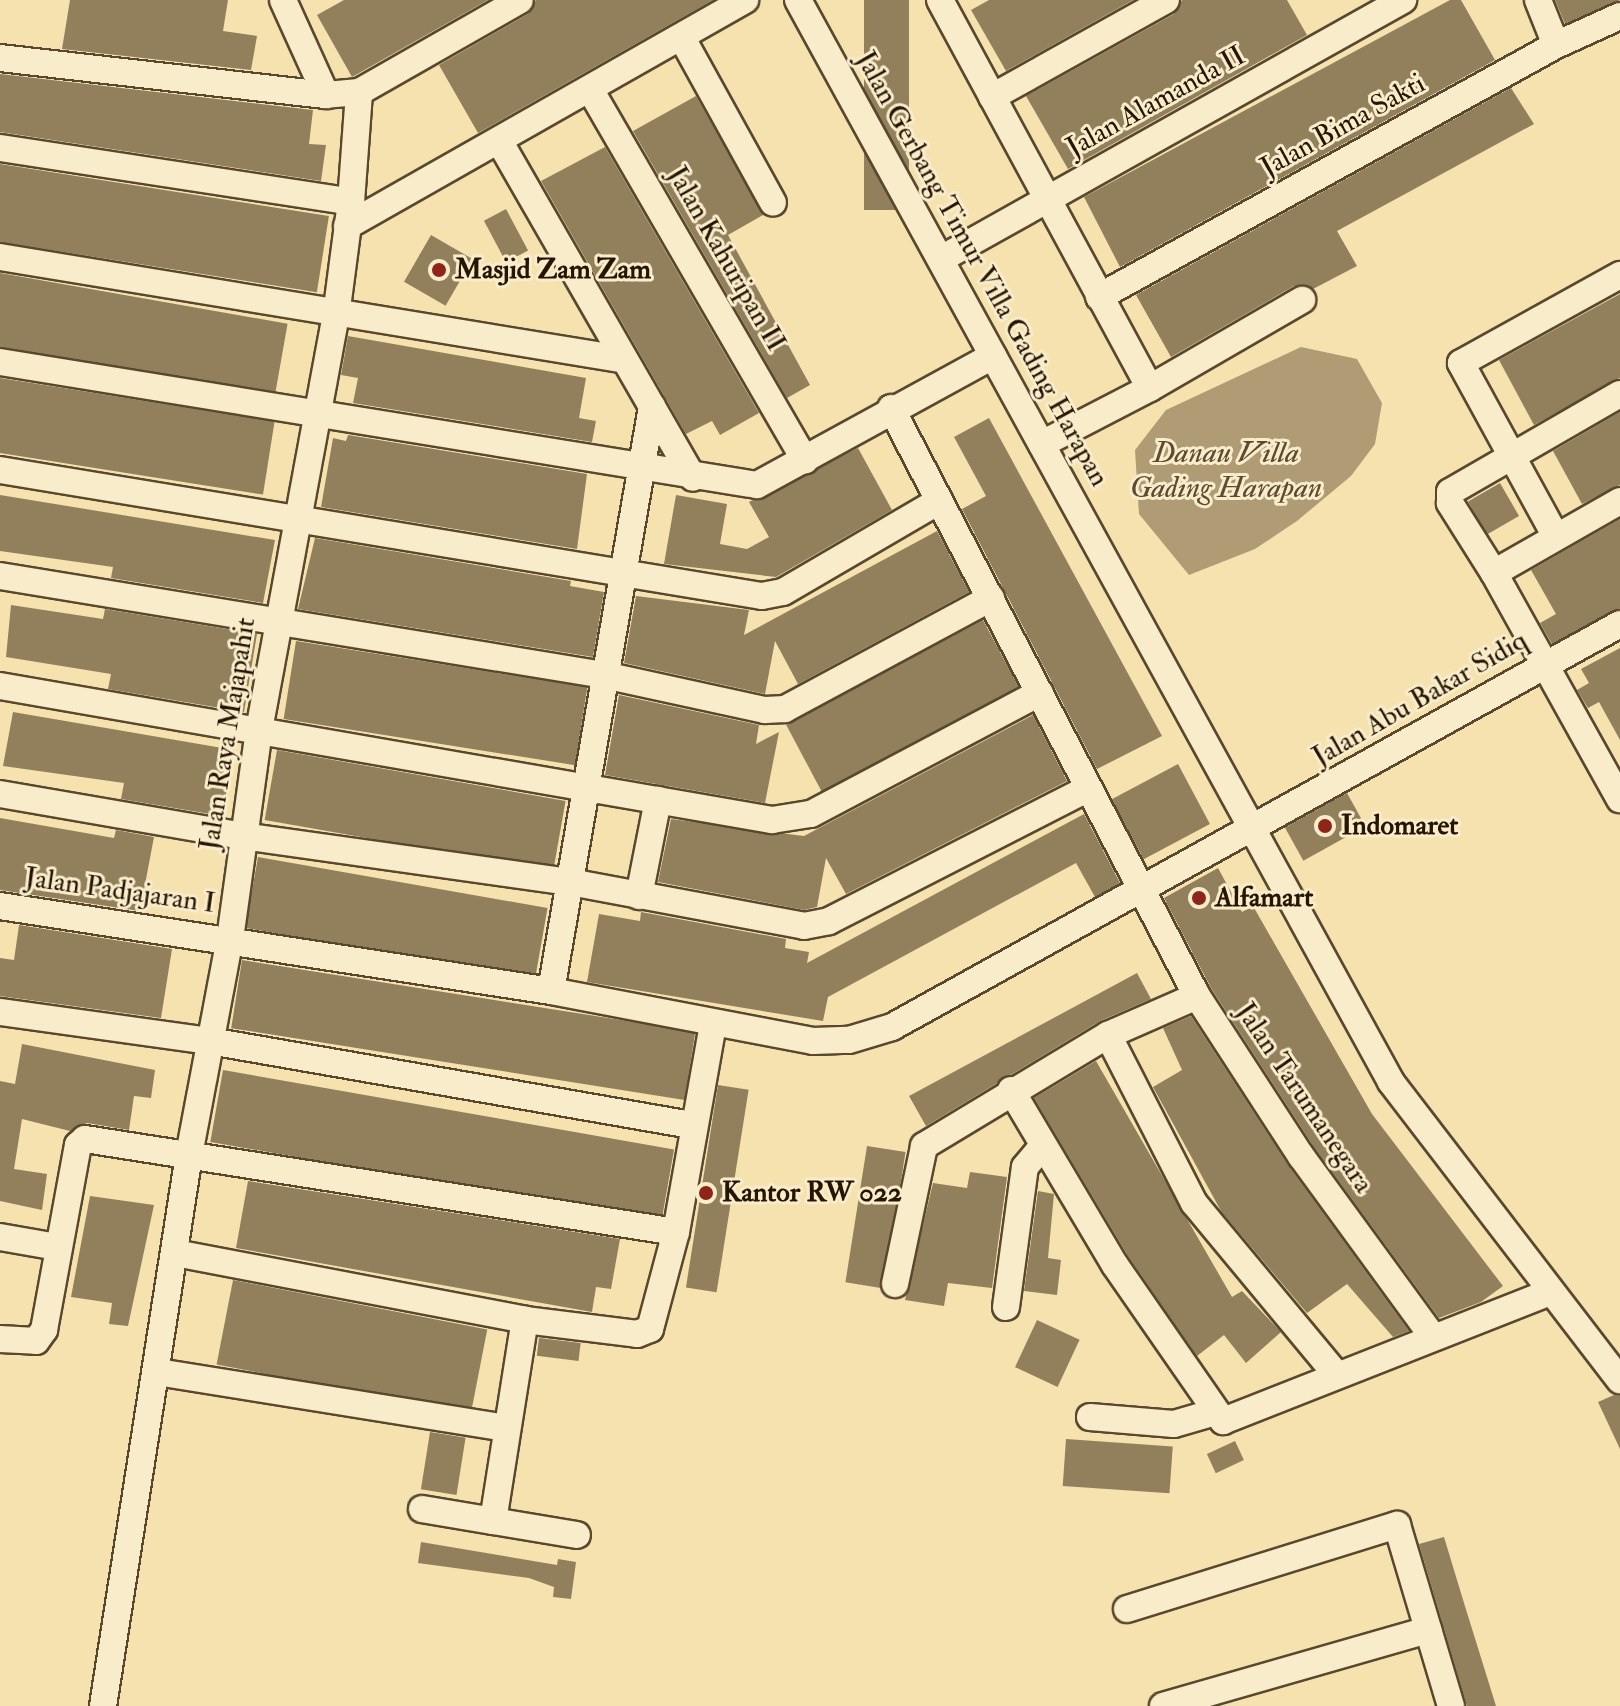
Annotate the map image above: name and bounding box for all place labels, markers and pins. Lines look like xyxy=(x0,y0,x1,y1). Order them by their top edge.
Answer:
place label: Masjid Zam Zam xyxy=(455,253,651,287)
marker: Masjid Zam Zam xyxy=(430,261,448,279)
place label: Indomaret xyxy=(1341,809,1458,843)
marker: Indomaret xyxy=(1316,817,1334,835)
place label: Alfamart xyxy=(1215,881,1313,915)
marker: Alfamart xyxy=(1190,889,1208,907)
place label: Kantor RW 022 xyxy=(722,1176,902,1210)
marker: Kantor RW 022 xyxy=(697,1184,715,1202)

